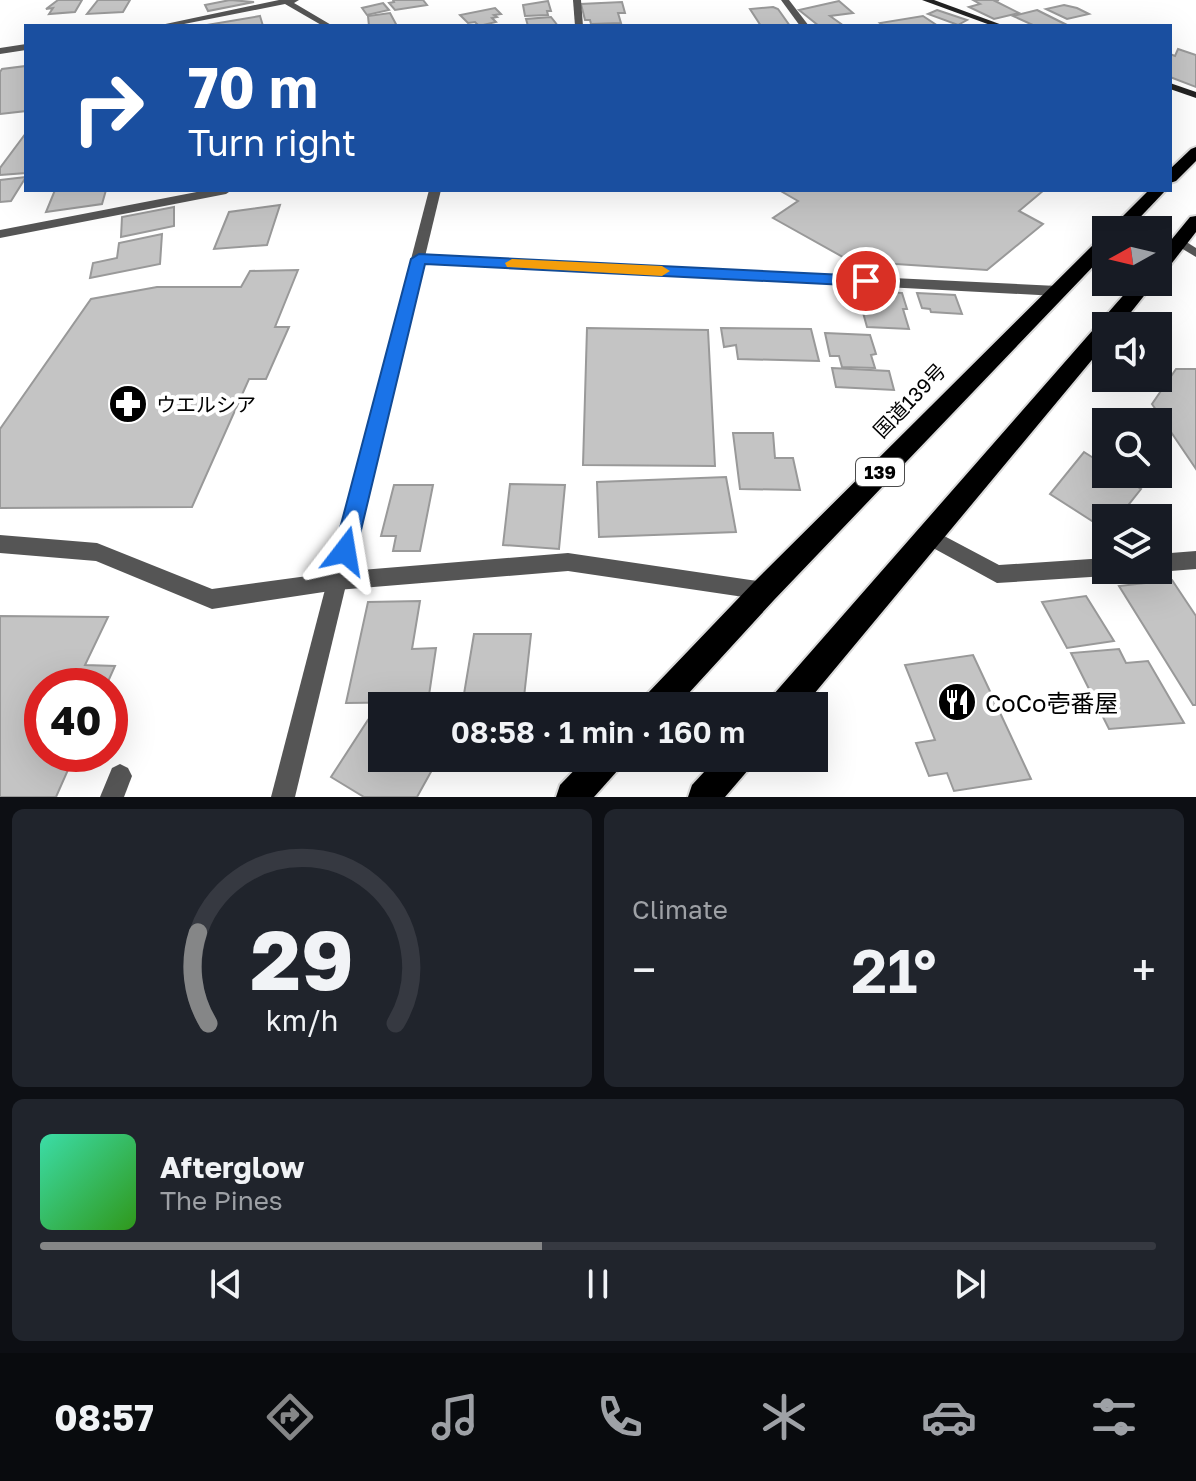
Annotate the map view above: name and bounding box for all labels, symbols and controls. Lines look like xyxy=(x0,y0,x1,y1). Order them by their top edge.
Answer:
text: 70 m xyxy=(188,53,318,120)
icon: right xyxy=(56,56,160,160)
text: Turn right xyxy=(188,121,356,164)
north arrow xyxy=(1092,216,1172,296)
map controls xyxy=(1092,216,1172,584)
pin xyxy=(832,247,900,315)
icon: arrive xyxy=(844,259,888,303)
button: sound xyxy=(1092,312,1172,392)
street label: 国道139号 xyxy=(868,358,950,442)
pharmacy icon: ウエルシア xyxy=(107,383,149,425)
place label: ウエルシア xyxy=(156,392,256,416)
button: search xyxy=(1092,408,1172,488)
road number: 139 xyxy=(856,458,904,486)
button: layers xyxy=(1092,504,1172,584)
position arrow xyxy=(303,509,387,593)
speed limit sign: 40 xyxy=(24,668,128,772)
restaurant icon: CoCo壱番屋 xyxy=(936,681,978,723)
place label: CoCo壱番屋 xyxy=(985,688,1118,717)
text: 08:58 · 1 min · 160 m xyxy=(451,714,745,750)
text: Climate xyxy=(632,894,728,925)
text: 29 xyxy=(250,908,354,1008)
text: 21° xyxy=(851,934,937,1006)
text: − xyxy=(632,943,656,996)
text: + xyxy=(1132,943,1156,996)
text: km/h xyxy=(266,1003,338,1037)
text: Afterglow xyxy=(160,1149,304,1185)
text: The Pines xyxy=(160,1185,283,1216)
icon: previous xyxy=(204,1262,248,1306)
icon: pause xyxy=(576,1262,620,1306)
icon: next xyxy=(948,1262,992,1306)
icon: directions xyxy=(262,1389,318,1445)
icon: music xyxy=(427,1389,483,1445)
icon: phone xyxy=(592,1389,648,1445)
icon: climate xyxy=(756,1389,812,1445)
icon: car xyxy=(921,1389,977,1445)
icon: filters xyxy=(1086,1389,1142,1445)
text: 08:57 xyxy=(54,1396,154,1439)

